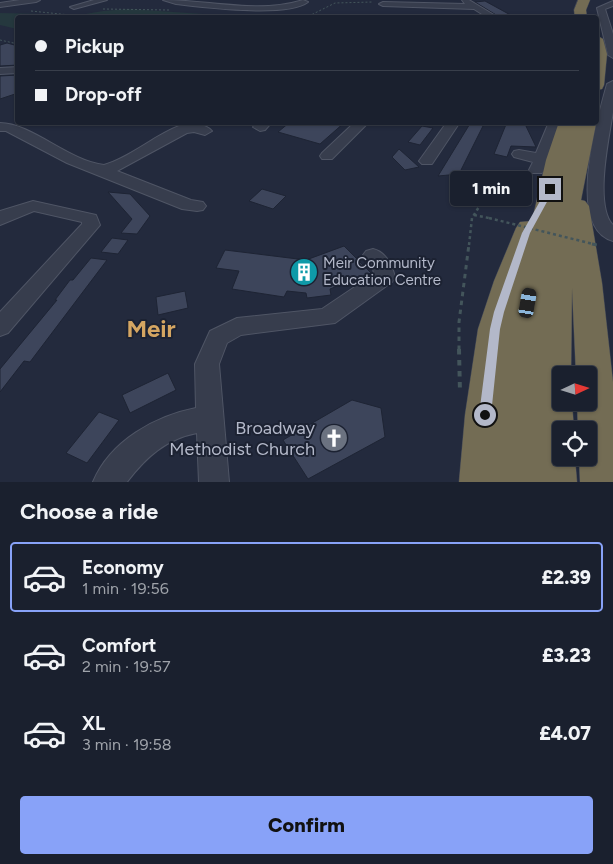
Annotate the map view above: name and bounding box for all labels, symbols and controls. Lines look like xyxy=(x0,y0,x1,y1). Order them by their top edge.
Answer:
text: Pickup xyxy=(65,35,124,58)
text: Drop-off xyxy=(65,83,142,106)
callout: 1 min xyxy=(450,172,532,206)
route end xyxy=(539,178,561,200)
text: 1 min xyxy=(472,179,510,198)
place label: Meir Community Education Centre xyxy=(323,254,441,289)
building icon: Meir Community Education Centre xyxy=(289,257,319,287)
car xyxy=(518,287,537,319)
district label: Meir xyxy=(126,314,176,343)
north arrow xyxy=(552,366,598,411)
map controls xyxy=(552,366,597,466)
route start xyxy=(474,404,496,426)
place label: Broadway Methodist Church xyxy=(169,417,316,460)
button: locate xyxy=(552,421,597,466)
church icon: Broadway Methodist Church xyxy=(319,423,349,453)
text: Choose a ride xyxy=(20,498,158,525)
icon: car xyxy=(22,555,67,600)
text: Economy xyxy=(82,556,164,579)
text: £2.39 xyxy=(541,566,591,589)
text: 1 min · 19:56 xyxy=(82,579,169,598)
icon: car xyxy=(22,633,67,678)
text: Comfort xyxy=(82,634,157,657)
text: £3.23 xyxy=(542,644,591,667)
text: 2 min · 19:57 xyxy=(82,657,171,676)
icon: car xyxy=(22,711,67,756)
text: XL xyxy=(82,712,105,735)
text: £4.07 xyxy=(539,722,591,745)
text: 3 min · 19:58 xyxy=(82,735,172,754)
button: Confirm xyxy=(20,796,593,854)

